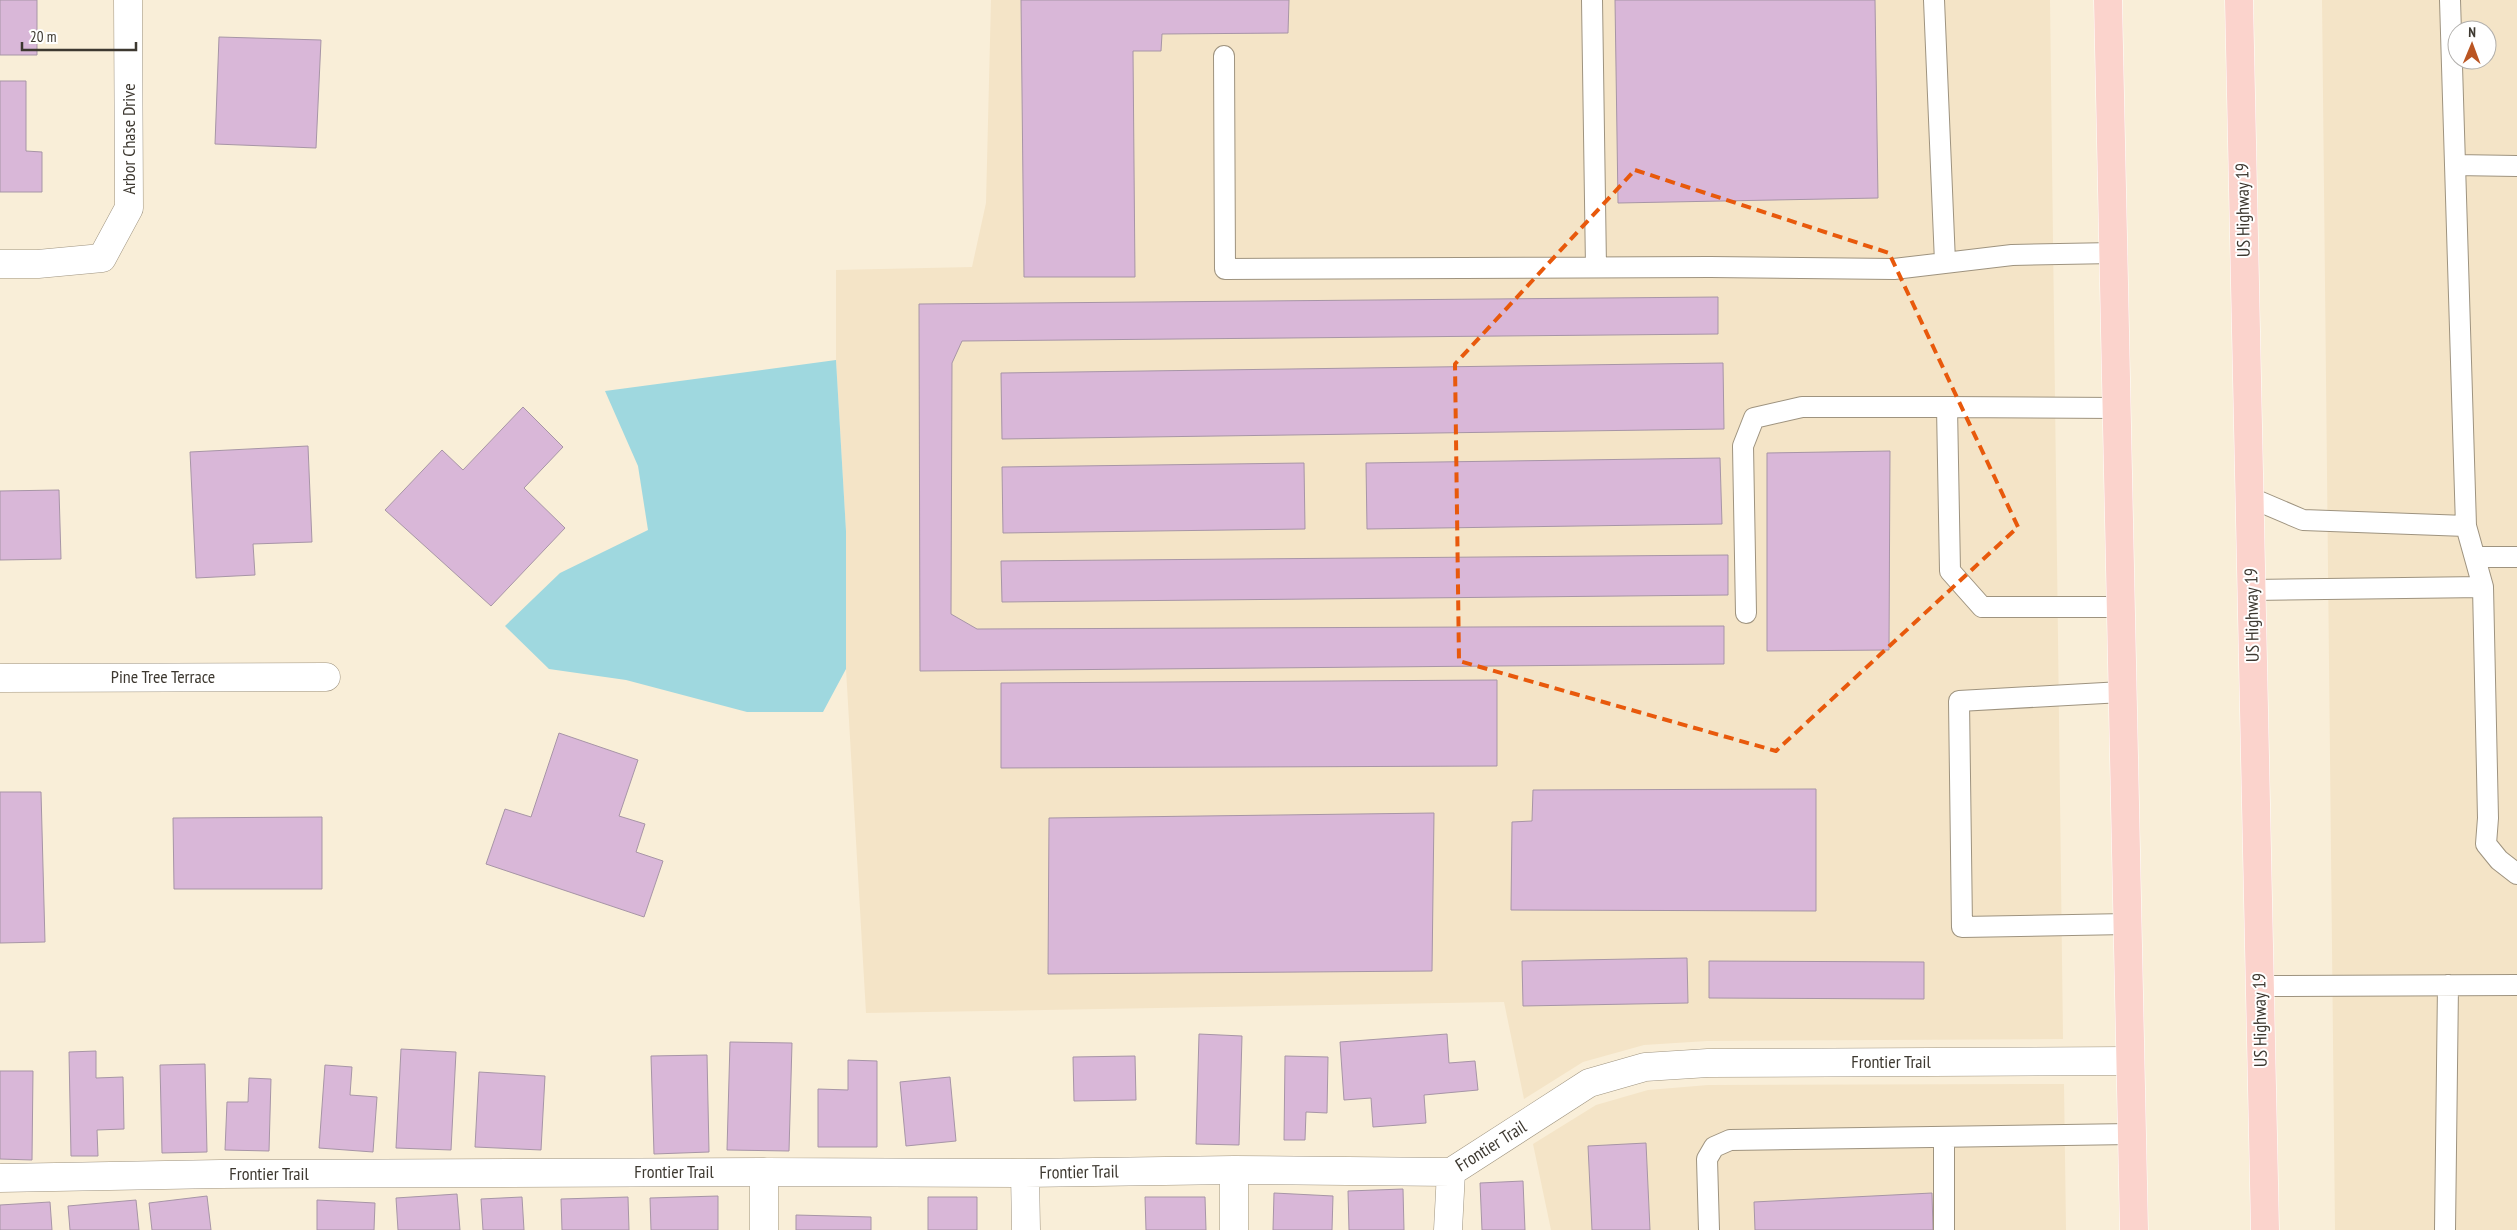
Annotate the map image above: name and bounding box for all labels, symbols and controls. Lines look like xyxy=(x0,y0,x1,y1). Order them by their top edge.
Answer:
scale bar xyxy=(22,20,136,52)
north arrow xyxy=(2447,20,2497,70)
text: N xyxy=(2468,23,2476,41)
text: 20 m xyxy=(30,27,56,46)
street label: Arbor Chase Drive xyxy=(117,83,140,195)
street label: US Highway 19 xyxy=(2230,163,2255,257)
street label: US Highway 19 xyxy=(2239,568,2264,662)
street label: Pine Tree Terrace xyxy=(111,665,215,688)
street label: US Highway 19 xyxy=(2247,973,2272,1067)
street label: Frontier Trail xyxy=(1851,1050,1931,1073)
street label: Frontier Trail xyxy=(1451,1114,1531,1176)
street label: Frontier Trail xyxy=(1039,1159,1120,1184)
street label: Frontier Trail xyxy=(634,1160,714,1183)
street label: Frontier Trail xyxy=(229,1162,309,1185)

